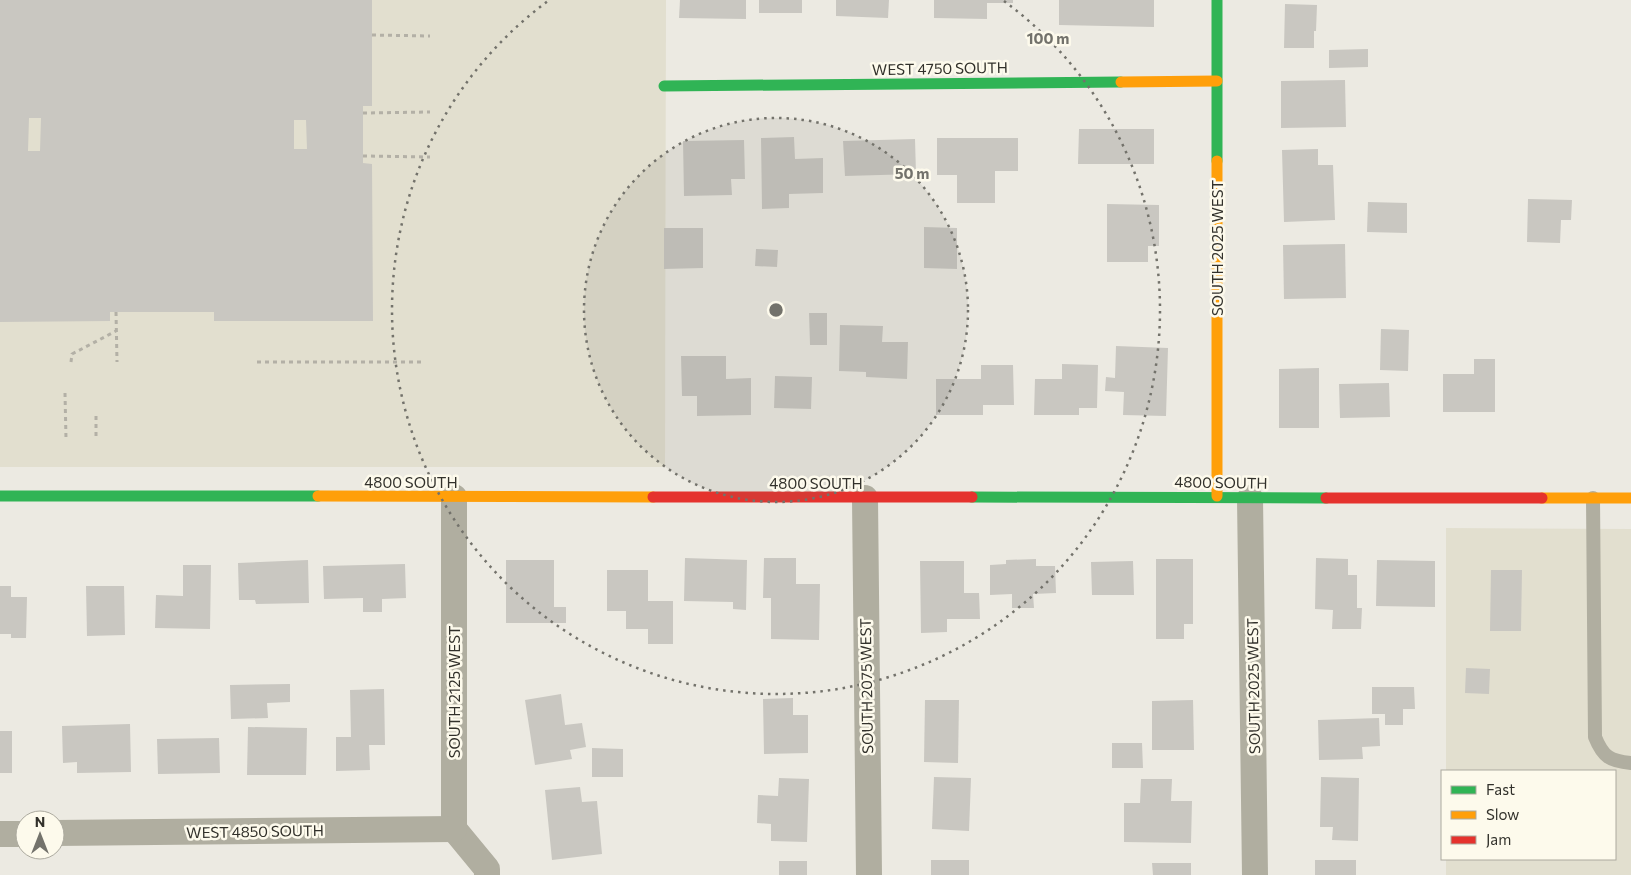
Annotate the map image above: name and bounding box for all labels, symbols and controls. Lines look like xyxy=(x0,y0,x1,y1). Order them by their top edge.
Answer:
text: 100 m xyxy=(1027,29,1069,47)
street label: WEST 4750 SOUTH xyxy=(872,58,1008,78)
text: 50 m xyxy=(895,164,929,182)
street label: SOUTH 2025 WEST xyxy=(1208,180,1226,316)
centre of rings xyxy=(767,301,785,319)
street label: 4800 SOUTH xyxy=(1174,472,1268,492)
street label: 4800 SOUTH xyxy=(364,473,458,491)
street label: 4800 SOUTH xyxy=(769,474,863,492)
street label: SOUTH 2025 WEST xyxy=(1243,617,1263,754)
street label: SOUTH 2075 WEST xyxy=(856,618,876,754)
street label: SOUTH 2125 WEST xyxy=(445,625,463,758)
legend xyxy=(1441,770,1616,860)
text: Fast xyxy=(1486,780,1515,798)
text: Slow xyxy=(1486,805,1519,823)
north arrow xyxy=(15,810,65,860)
text: N xyxy=(35,813,45,830)
street label: WEST 4850 SOUTH xyxy=(186,821,324,841)
text: Jam xyxy=(1486,830,1511,848)

